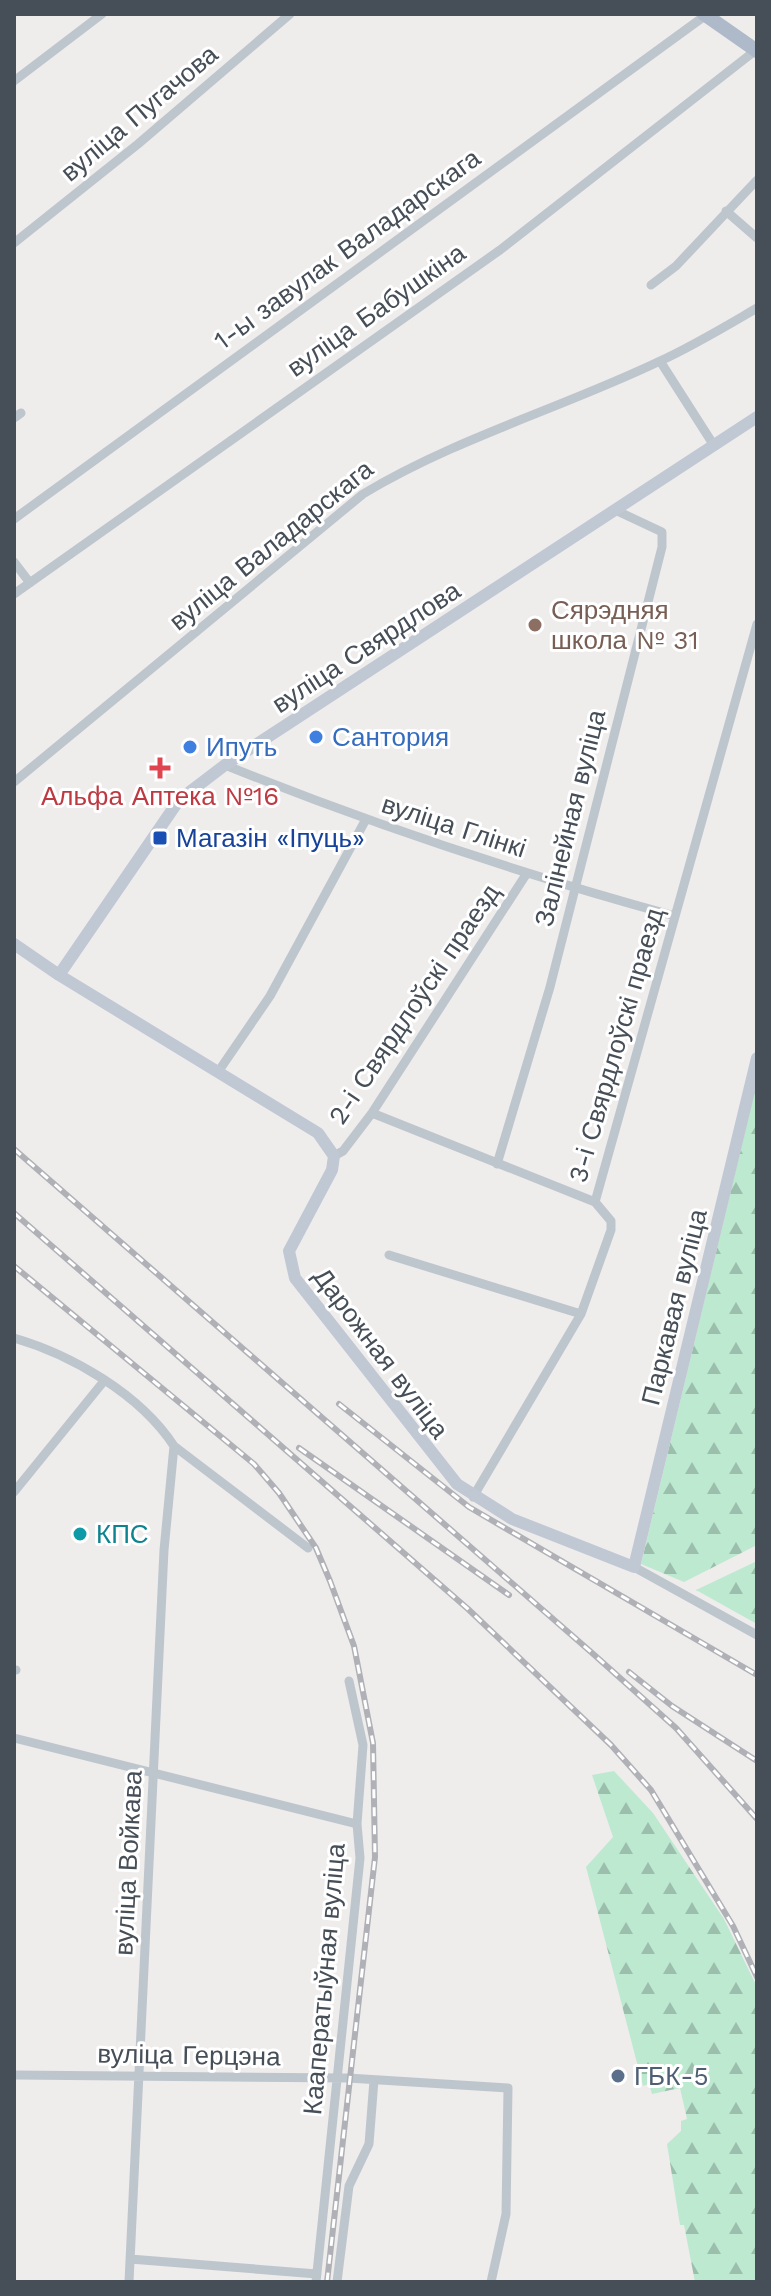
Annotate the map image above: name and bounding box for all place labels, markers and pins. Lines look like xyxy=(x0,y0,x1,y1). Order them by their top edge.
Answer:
place label: Сярэдняя школа № 31 xyxy=(551,595,699,655)
marker: Сярэдняя школа № 31 xyxy=(526,616,544,634)
place label: Сантория xyxy=(332,722,449,752)
marker: Сантория xyxy=(307,728,325,746)
place label: Ипуть xyxy=(206,732,277,762)
marker: Ипуть xyxy=(181,738,199,756)
marker: Альфа Аптека №16 xyxy=(151,759,169,777)
place label: Альфа Аптека №16 xyxy=(41,781,279,811)
place label: Магазін «Іпуць» xyxy=(176,823,365,853)
marker: Магазін «Іпуць» xyxy=(151,829,169,847)
place label: КПС xyxy=(96,1519,149,1549)
marker: КПС xyxy=(71,1525,89,1543)
place label: ГБК-5 xyxy=(634,2061,709,2091)
marker: ГБК-5 xyxy=(609,2067,627,2085)

